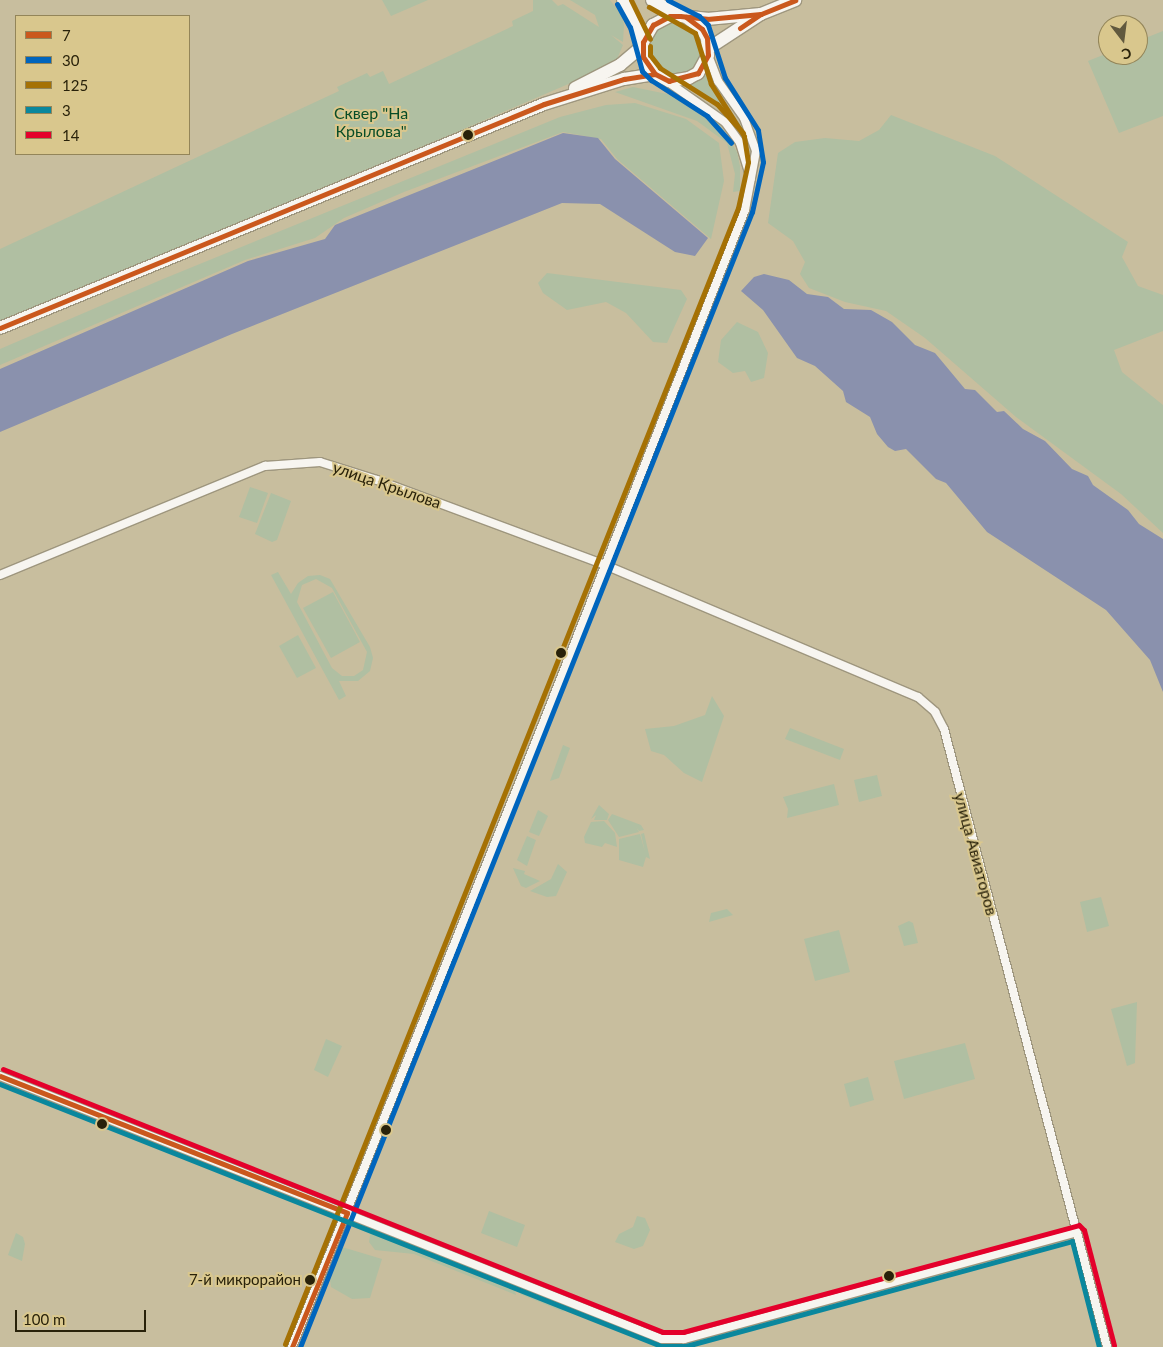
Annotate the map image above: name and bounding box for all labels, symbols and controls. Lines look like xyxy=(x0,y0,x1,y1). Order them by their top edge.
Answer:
legend xyxy=(15,15,190,155)
north arrow xyxy=(1098,15,1148,65)
text: 7 xyxy=(62,26,71,44)
text: С xyxy=(1120,45,1133,63)
text: 30 xyxy=(62,51,79,69)
text: 125 xyxy=(62,76,88,94)
text: 3 xyxy=(62,101,71,119)
park label: Сквер "На Крылова" xyxy=(334,103,408,141)
text: 14 xyxy=(62,126,79,144)
unlabelled marker xyxy=(463,130,473,140)
street label: улица Крылова xyxy=(330,457,444,513)
unlabelled marker xyxy=(556,648,566,658)
street label: улица Авиаторов xyxy=(950,791,1002,917)
unlabelled marker xyxy=(97,1119,107,1129)
unlabelled marker xyxy=(381,1125,391,1135)
place label: 7-й микрорайон xyxy=(189,1271,301,1289)
unlabelled marker xyxy=(884,1271,894,1281)
marker: 7-й микрорайон xyxy=(305,1275,315,1285)
scale bar xyxy=(18,1300,149,1332)
text: 100 m xyxy=(23,1310,65,1328)

